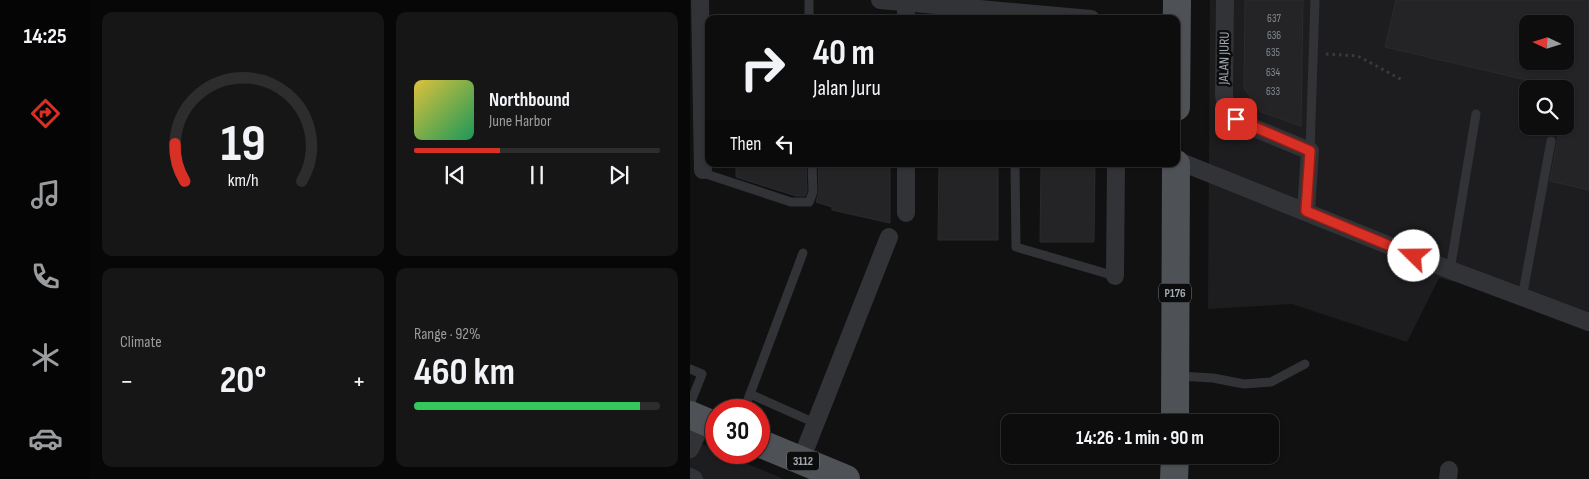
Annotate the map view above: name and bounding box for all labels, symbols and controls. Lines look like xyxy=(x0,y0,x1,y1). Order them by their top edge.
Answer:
house number: 637 xyxy=(1267,12,1282,25)
north arrow xyxy=(1519,15,1574,70)
map controls xyxy=(1519,15,1574,135)
text: 14:25 xyxy=(23,23,67,50)
house number: 636 xyxy=(1267,29,1281,42)
street label: JALAN JURU xyxy=(1215,31,1233,85)
text: 40 m xyxy=(813,32,875,75)
icon: right xyxy=(730,35,795,100)
house number: 635 xyxy=(1266,46,1280,59)
house number: 634 xyxy=(1266,66,1280,79)
text: Jalan Juru xyxy=(813,75,881,102)
button: search xyxy=(1519,80,1574,135)
house number: 633 xyxy=(1266,85,1280,98)
text: Northbound xyxy=(489,89,570,112)
icon: directions xyxy=(28,96,63,131)
pin xyxy=(1215,98,1257,140)
icon: arrive xyxy=(1222,105,1250,133)
text: June Harbor xyxy=(489,112,552,131)
text: 19 xyxy=(220,113,266,176)
icon: left xyxy=(771,130,799,158)
text: Then xyxy=(730,133,761,156)
icon: previous xyxy=(441,161,469,189)
icon: pause xyxy=(523,161,551,189)
icon: next xyxy=(605,161,633,189)
text: km/h xyxy=(228,170,258,191)
icon: music xyxy=(28,177,63,212)
position arrow xyxy=(1387,229,1439,281)
icon: phone xyxy=(28,259,63,294)
road number: P176 xyxy=(1159,284,1191,302)
text: Range · 92% xyxy=(414,325,481,344)
text: Climate xyxy=(120,333,162,352)
icon: climate xyxy=(28,340,63,375)
text: 460 km xyxy=(414,350,515,395)
text: 20° xyxy=(220,358,266,403)
text: − xyxy=(120,365,134,398)
text: + xyxy=(352,365,366,398)
speed limit sign: 30 xyxy=(705,399,770,464)
icon: car xyxy=(28,421,63,456)
text: 14:26 · 1 min · 90 m xyxy=(1076,427,1204,450)
road number: 3112 xyxy=(787,452,819,471)

